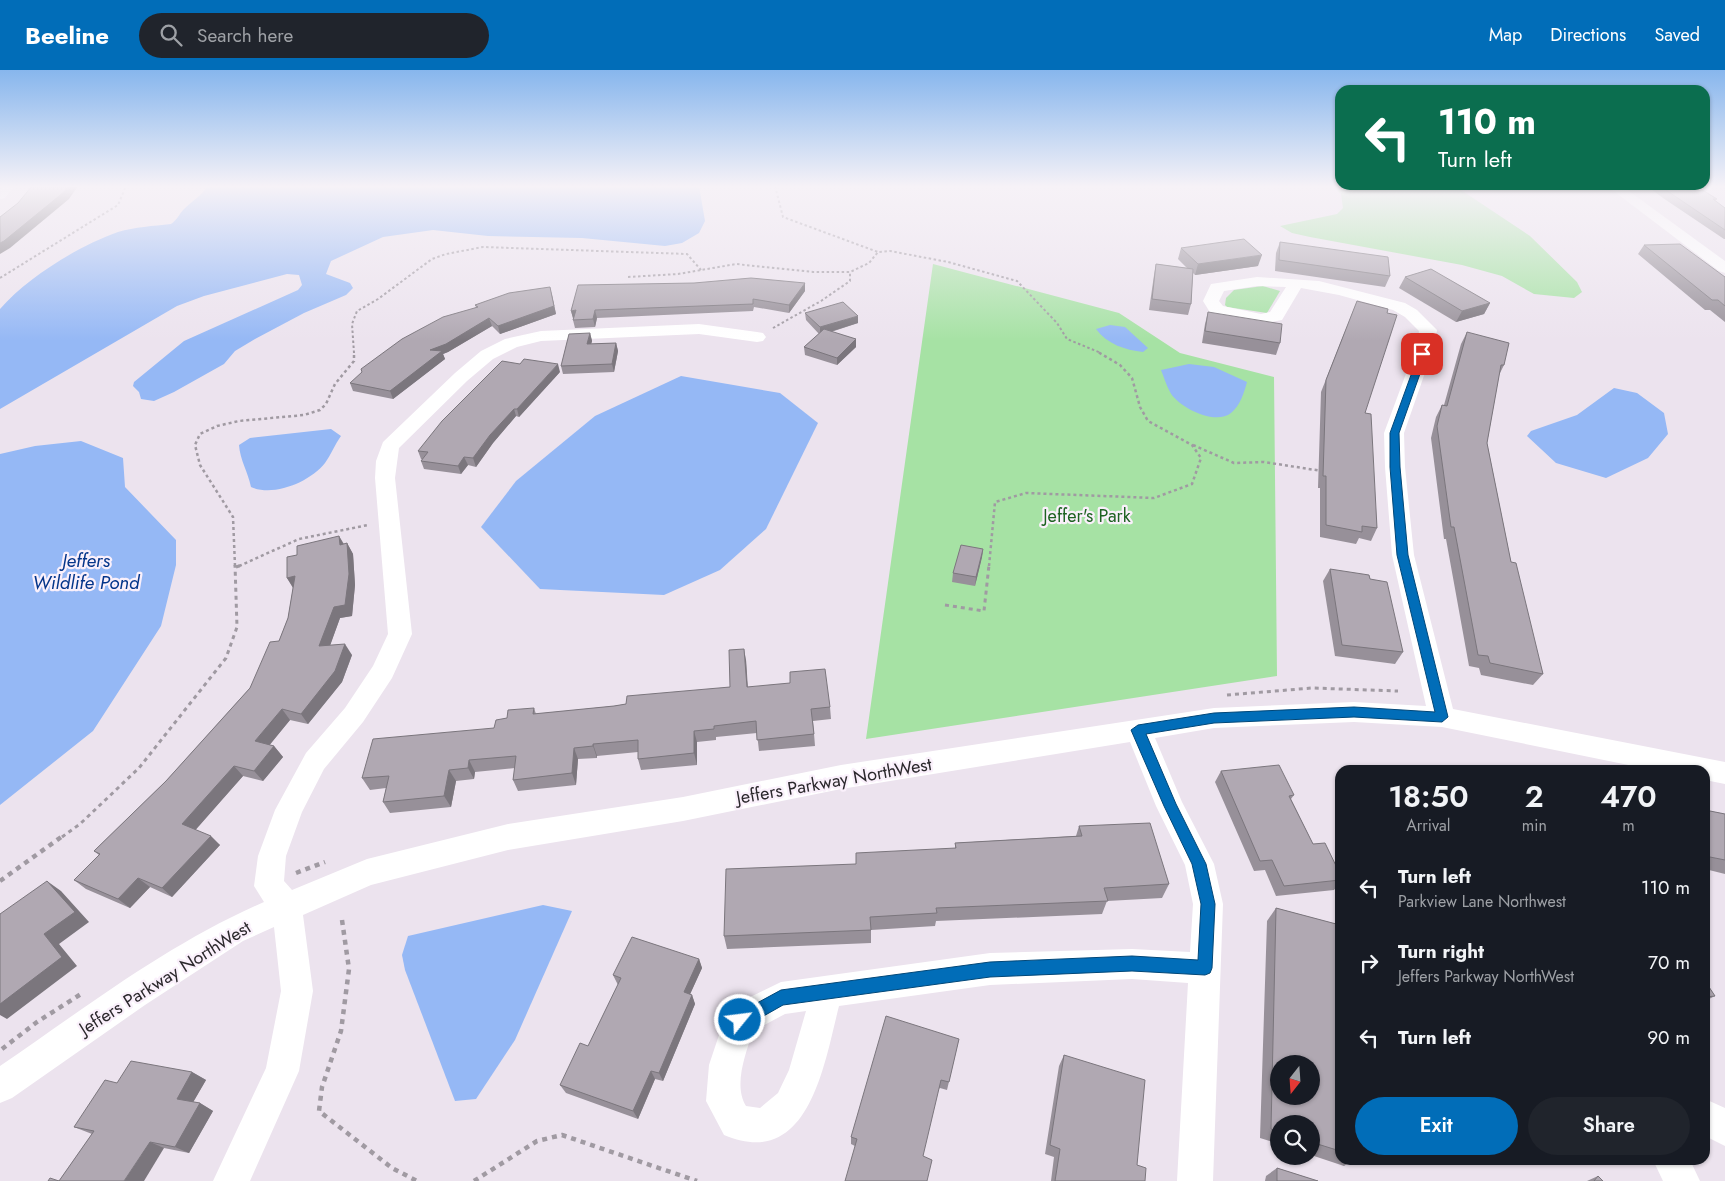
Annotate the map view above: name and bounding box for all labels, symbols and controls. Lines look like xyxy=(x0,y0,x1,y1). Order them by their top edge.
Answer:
search box xyxy=(139,13,489,58)
text: Beeline xyxy=(25,18,109,53)
icon: search xyxy=(157,21,185,49)
text: Search here xyxy=(197,22,293,49)
text: Map xyxy=(1489,22,1522,48)
text: Directions xyxy=(1550,22,1626,48)
text: Saved xyxy=(1654,22,1700,48)
text: 110 m xyxy=(1438,97,1536,147)
icon: left xyxy=(1355,105,1420,170)
text: Turn left xyxy=(1438,143,1512,175)
pin xyxy=(1401,333,1443,375)
icon: arrive xyxy=(1408,340,1436,368)
park label: Jeffer's Park xyxy=(1041,503,1131,529)
water label: Jeffers Wildlife Pond xyxy=(32,547,141,596)
street label: Jeffers Parkway NorthWest xyxy=(732,751,934,811)
text: 18:50 xyxy=(1388,775,1468,818)
text: 2 xyxy=(1525,775,1544,818)
text: 470 xyxy=(1600,775,1657,818)
text: Arrival xyxy=(1406,814,1450,837)
text: min xyxy=(1522,814,1547,837)
text: m xyxy=(1622,814,1635,837)
text: Turn left xyxy=(1398,863,1471,890)
icon: left xyxy=(1355,874,1383,902)
text: 110 m xyxy=(1641,874,1690,901)
text: Parkview Lane Northwest xyxy=(1398,890,1566,913)
street label: Jeffers Parkway NorthWest xyxy=(72,914,256,1043)
text: Turn right xyxy=(1398,938,1484,965)
icon: right xyxy=(1355,949,1383,977)
text: 70 m xyxy=(1648,949,1690,976)
text: Jeffers Parkway NorthWest xyxy=(1398,965,1574,988)
position arrow xyxy=(713,993,765,1045)
icon: left xyxy=(1355,1024,1383,1052)
text: Turn left xyxy=(1398,1024,1471,1051)
text: 90 m xyxy=(1647,1024,1690,1051)
north arrow xyxy=(1270,1055,1320,1105)
map controls xyxy=(1270,1055,1320,1165)
button: Exit xyxy=(1355,1097,1518,1155)
button: Share xyxy=(1528,1097,1690,1155)
button: search xyxy=(1270,1115,1320,1165)

